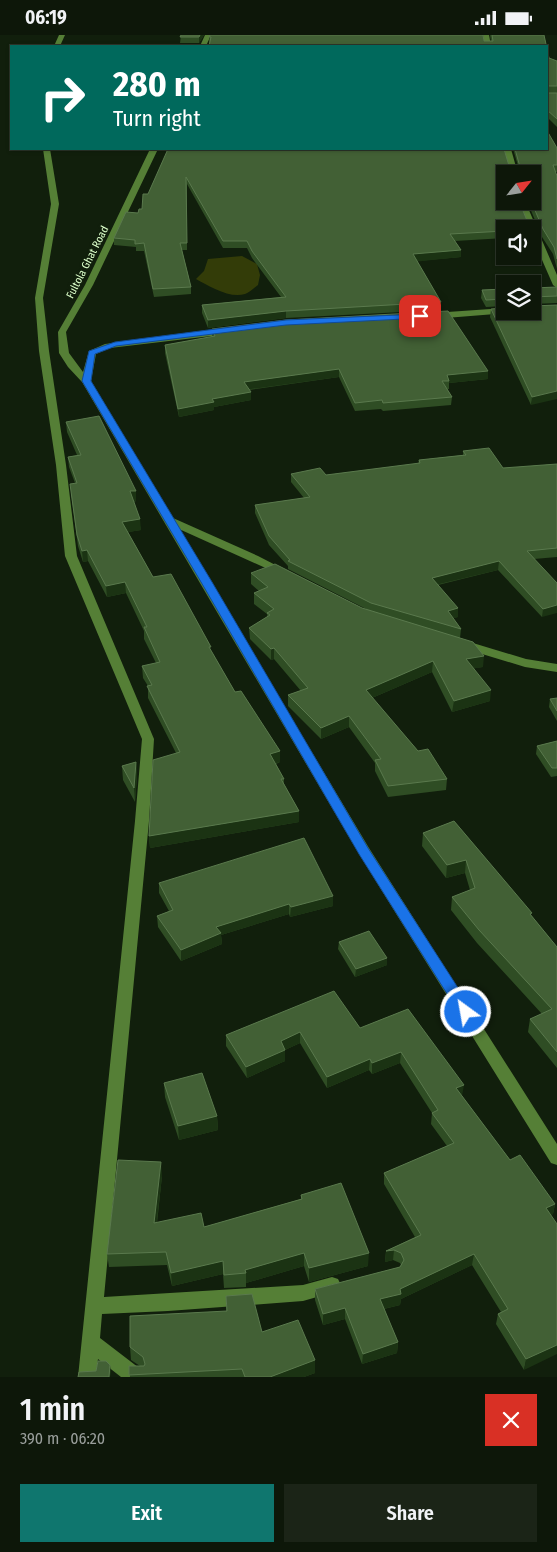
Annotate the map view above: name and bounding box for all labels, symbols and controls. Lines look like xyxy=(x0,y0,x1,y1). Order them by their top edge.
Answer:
text: 06:19 xyxy=(25,6,67,29)
text: 280 m xyxy=(113,63,201,105)
icon: right xyxy=(30,65,95,130)
text: Turn right xyxy=(113,105,201,132)
north arrow xyxy=(496,165,541,210)
map controls xyxy=(496,165,541,320)
button: sound xyxy=(496,220,541,265)
street label: Fultola Ghat Road xyxy=(64,224,111,301)
button: layers xyxy=(496,275,541,320)
pin xyxy=(399,295,441,337)
icon: arrive xyxy=(406,302,434,330)
position arrow xyxy=(439,985,491,1037)
text: 1 min xyxy=(20,1392,85,1428)
button: close xyxy=(485,1394,537,1446)
text: 390 m · 06:20 xyxy=(20,1429,105,1448)
button: Exit xyxy=(20,1484,274,1542)
button: Share xyxy=(284,1484,537,1542)

